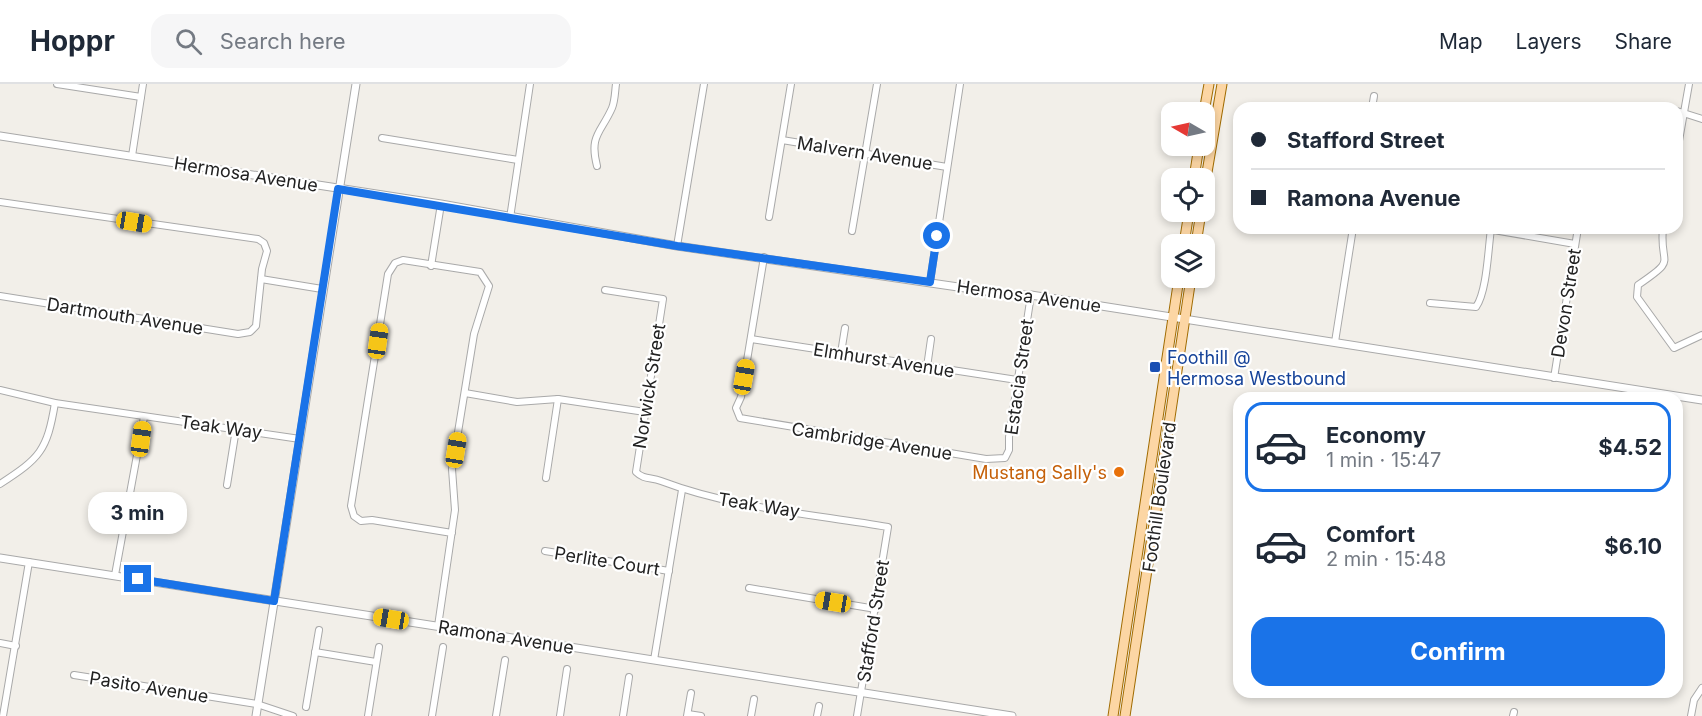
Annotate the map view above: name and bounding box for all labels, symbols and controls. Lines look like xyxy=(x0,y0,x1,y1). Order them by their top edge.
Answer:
search box xyxy=(151,14,571,68)
text: Hoppr xyxy=(30,24,115,58)
icon: search xyxy=(172,25,205,58)
text: Search here xyxy=(220,28,346,54)
text: Map xyxy=(1439,29,1483,54)
text: Layers xyxy=(1516,29,1582,54)
text: Share xyxy=(1615,29,1672,54)
north arrow xyxy=(1161,102,1215,156)
map controls xyxy=(1161,102,1215,288)
text: Stafford Street xyxy=(1287,127,1445,153)
street label: Malvern Avenue xyxy=(796,132,934,174)
street label: Hermosa Avenue xyxy=(173,152,319,196)
button: locate xyxy=(1161,168,1215,222)
text: Ramona Avenue xyxy=(1287,185,1461,211)
car xyxy=(115,210,153,234)
route start xyxy=(923,222,950,249)
button: layers xyxy=(1161,234,1215,288)
street label: Devon Street xyxy=(1547,247,1585,359)
street label: Hermosa Avenue xyxy=(956,275,1102,317)
street label: Dartmouth Avenue xyxy=(45,293,205,339)
street label: Estacia Street xyxy=(1000,317,1038,436)
car xyxy=(367,322,389,360)
street label: Norwick Street xyxy=(629,322,669,450)
street label: Elmhurst Avenue xyxy=(812,338,956,382)
place label: Foothill @ Hermosa Westbound xyxy=(1167,347,1346,389)
car xyxy=(732,358,756,396)
marker: Foothill @ Hermosa Westbound xyxy=(1148,360,1162,374)
street label: Teak Way xyxy=(179,411,263,443)
street label: Cambridge Avenue xyxy=(790,418,954,464)
car xyxy=(130,420,152,458)
icon: car xyxy=(1254,420,1308,474)
street label: Foothill Boulevard xyxy=(1138,421,1180,573)
text: Economy xyxy=(1326,422,1426,448)
car xyxy=(444,431,468,469)
text: $4.52 xyxy=(1598,434,1662,460)
text: 1 min · 15:47 xyxy=(1326,448,1441,472)
place label: Mustang Sally's xyxy=(972,462,1107,483)
marker: Mustang Sally's xyxy=(1112,465,1126,479)
street label: Teak Way xyxy=(717,488,801,522)
callout: 3 min xyxy=(88,492,188,534)
text: 3 min xyxy=(111,501,164,525)
icon: car xyxy=(1254,519,1308,573)
text: Comfort xyxy=(1326,521,1415,547)
text: $6.10 xyxy=(1604,533,1662,559)
street label: Perlite Court xyxy=(553,542,661,580)
text: 2 min · 15:48 xyxy=(1326,547,1446,571)
street label: Stafford Street xyxy=(853,558,893,684)
route end xyxy=(124,565,151,592)
car xyxy=(814,590,852,614)
car xyxy=(372,607,410,631)
street label: Ramona Avenue xyxy=(437,616,575,658)
button: Confirm xyxy=(1251,617,1665,686)
street label: Pasito Avenue xyxy=(88,667,210,707)

